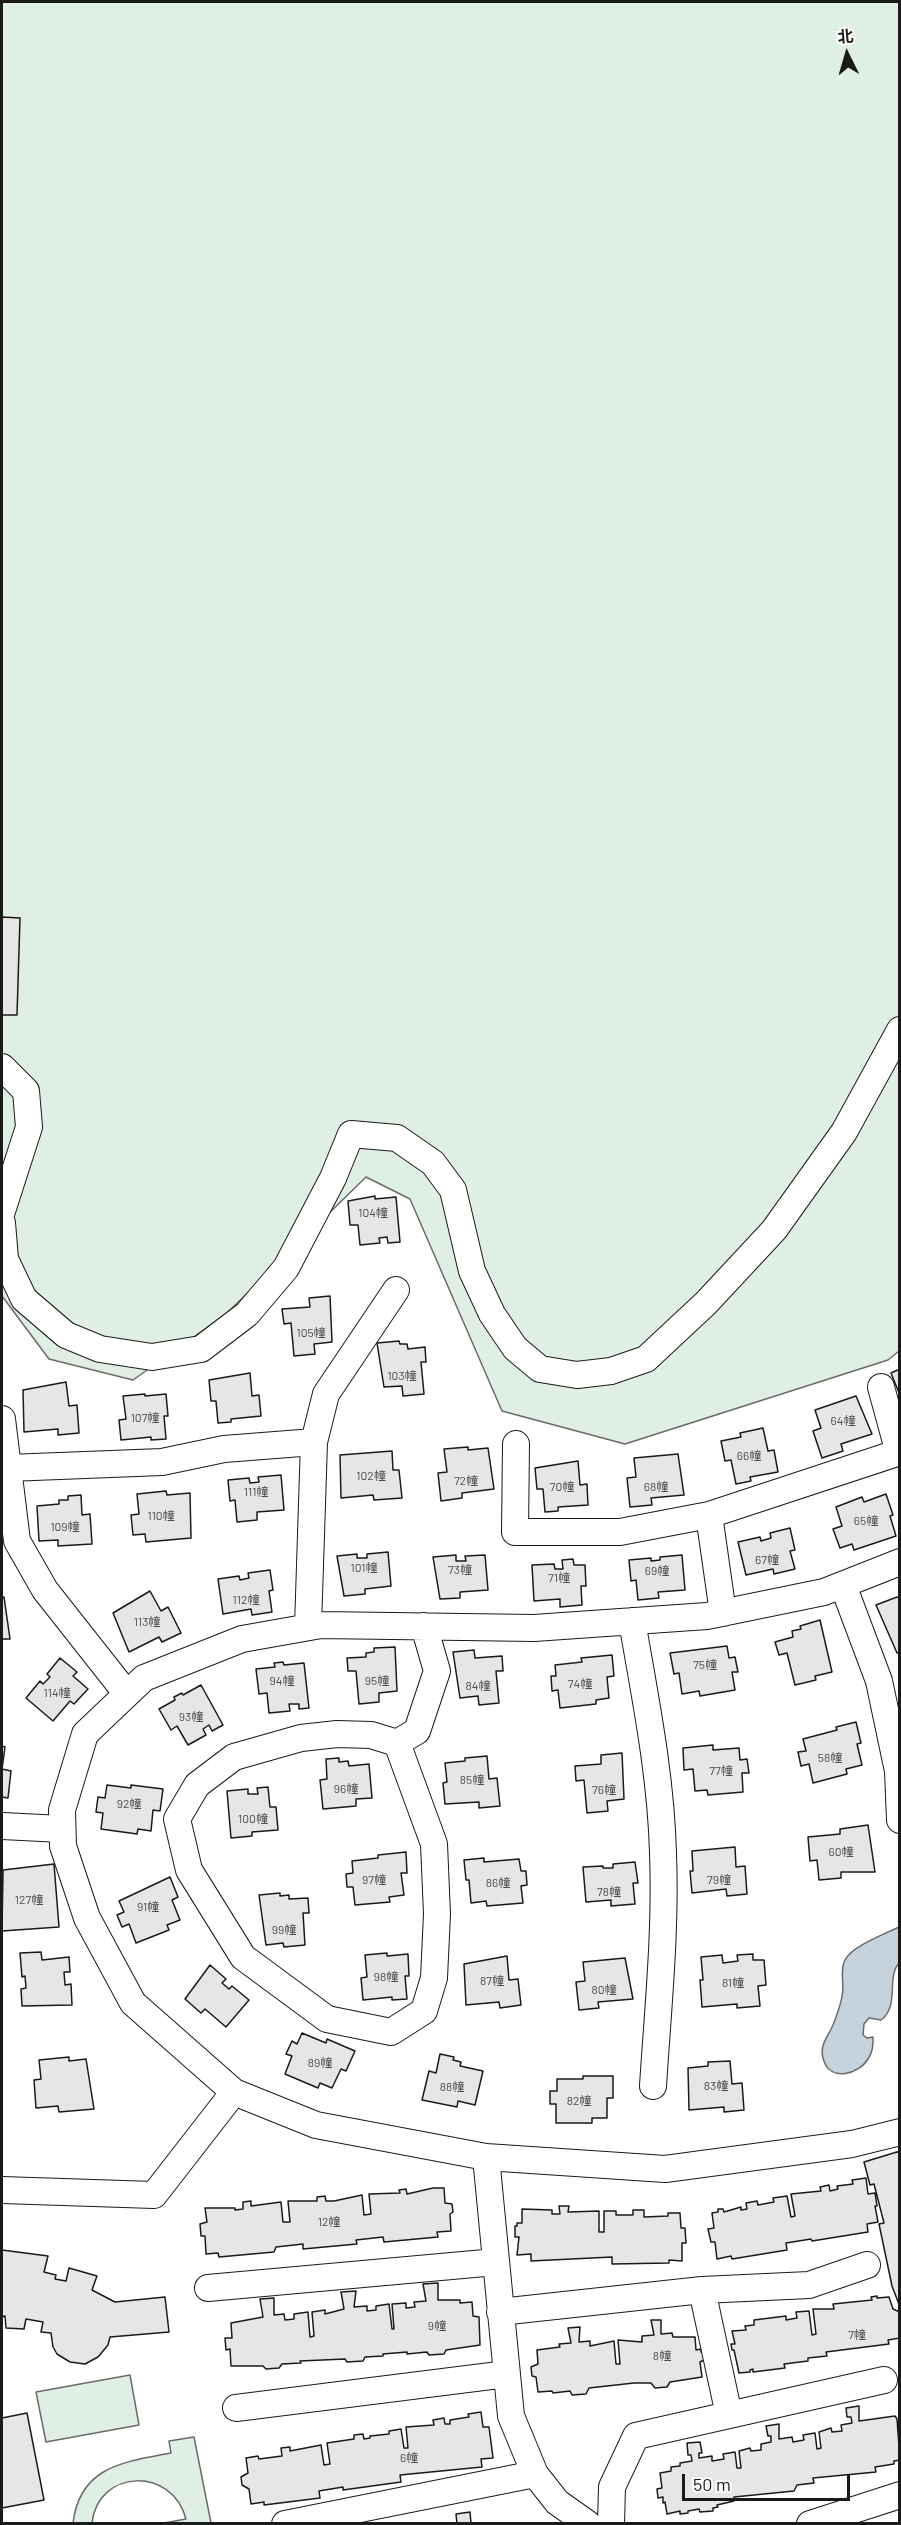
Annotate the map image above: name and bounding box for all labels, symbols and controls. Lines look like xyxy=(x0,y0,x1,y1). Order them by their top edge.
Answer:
north arrow xyxy=(817,24,877,84)
text: 北 xyxy=(837,25,854,46)
house number: 104幢 xyxy=(358,1206,388,1220)
house number: 105幢 xyxy=(296,1326,326,1340)
house number: 103幢 xyxy=(387,1369,417,1383)
house number: 107幢 xyxy=(131,1411,159,1425)
house number: 64幢 xyxy=(831,1414,855,1428)
house number: 66幢 xyxy=(737,1449,761,1463)
house number: 102幢 xyxy=(356,1469,386,1483)
house number: 72幢 xyxy=(454,1474,478,1488)
house number: 70幢 xyxy=(550,1480,574,1494)
house number: 68幢 xyxy=(644,1480,668,1494)
house number: 111幢 xyxy=(244,1485,268,1499)
house number: 110幢 xyxy=(147,1509,175,1523)
house number: 65幢 xyxy=(854,1514,878,1528)
house number: 109幢 xyxy=(50,1520,80,1534)
house number: 67幢 xyxy=(755,1553,779,1567)
house number: 101幢 xyxy=(351,1561,377,1575)
house number: 73幢 xyxy=(448,1563,472,1577)
house number: 69幢 xyxy=(645,1564,669,1578)
house number: 71幢 xyxy=(548,1571,570,1585)
house number: 112幢 xyxy=(233,1593,259,1607)
house number: 113幢 xyxy=(134,1615,160,1629)
house number: 75幢 xyxy=(693,1658,717,1672)
house number: 94幢 xyxy=(270,1674,294,1688)
house number: 95幢 xyxy=(365,1674,389,1688)
house number: 74幢 xyxy=(568,1677,592,1691)
house number: 84幢 xyxy=(466,1679,490,1693)
house number: 114幢 xyxy=(43,1686,71,1700)
house number: 93幢 xyxy=(179,1710,203,1724)
house number: 58幢 xyxy=(818,1751,842,1765)
house number: 77幢 xyxy=(709,1764,733,1778)
house number: 85幢 xyxy=(460,1773,484,1787)
house number: 96幢 xyxy=(334,1782,358,1796)
house number: 76幢 xyxy=(592,1783,616,1797)
house number: 92幢 xyxy=(117,1797,141,1811)
house number: 100幢 xyxy=(238,1812,268,1826)
house number: 60幢 xyxy=(829,1845,853,1859)
house number: 97幢 xyxy=(362,1873,386,1887)
house number: 79幢 xyxy=(707,1873,731,1887)
house number: 86幢 xyxy=(486,1876,510,1890)
house number: 78幢 xyxy=(597,1885,621,1899)
house number: 127幢 xyxy=(15,1893,43,1907)
house number: 91幢 xyxy=(137,1900,159,1914)
house number: 99幢 xyxy=(272,1923,296,1937)
house number: 98幢 xyxy=(374,1970,398,1984)
house number: 87幢 xyxy=(480,1974,504,1988)
house number: 81幢 xyxy=(722,1976,744,1990)
house number: 80幢 xyxy=(591,1983,617,1997)
house number: 89幢 xyxy=(308,2056,332,2070)
house number: 83幢 xyxy=(704,2079,728,2093)
house number: 88幢 xyxy=(440,2080,464,2094)
house number: 82幢 xyxy=(567,2094,591,2108)
house number: 12幢 xyxy=(318,2215,340,2229)
house number: 9幢 xyxy=(428,2319,446,2333)
house number: 7幢 xyxy=(848,2328,866,2342)
house number: 8幢 xyxy=(653,2349,671,2363)
house number: 6幢 xyxy=(400,2451,418,2465)
scale bar xyxy=(685,2462,853,2500)
text: 50 m xyxy=(693,2473,731,2495)

